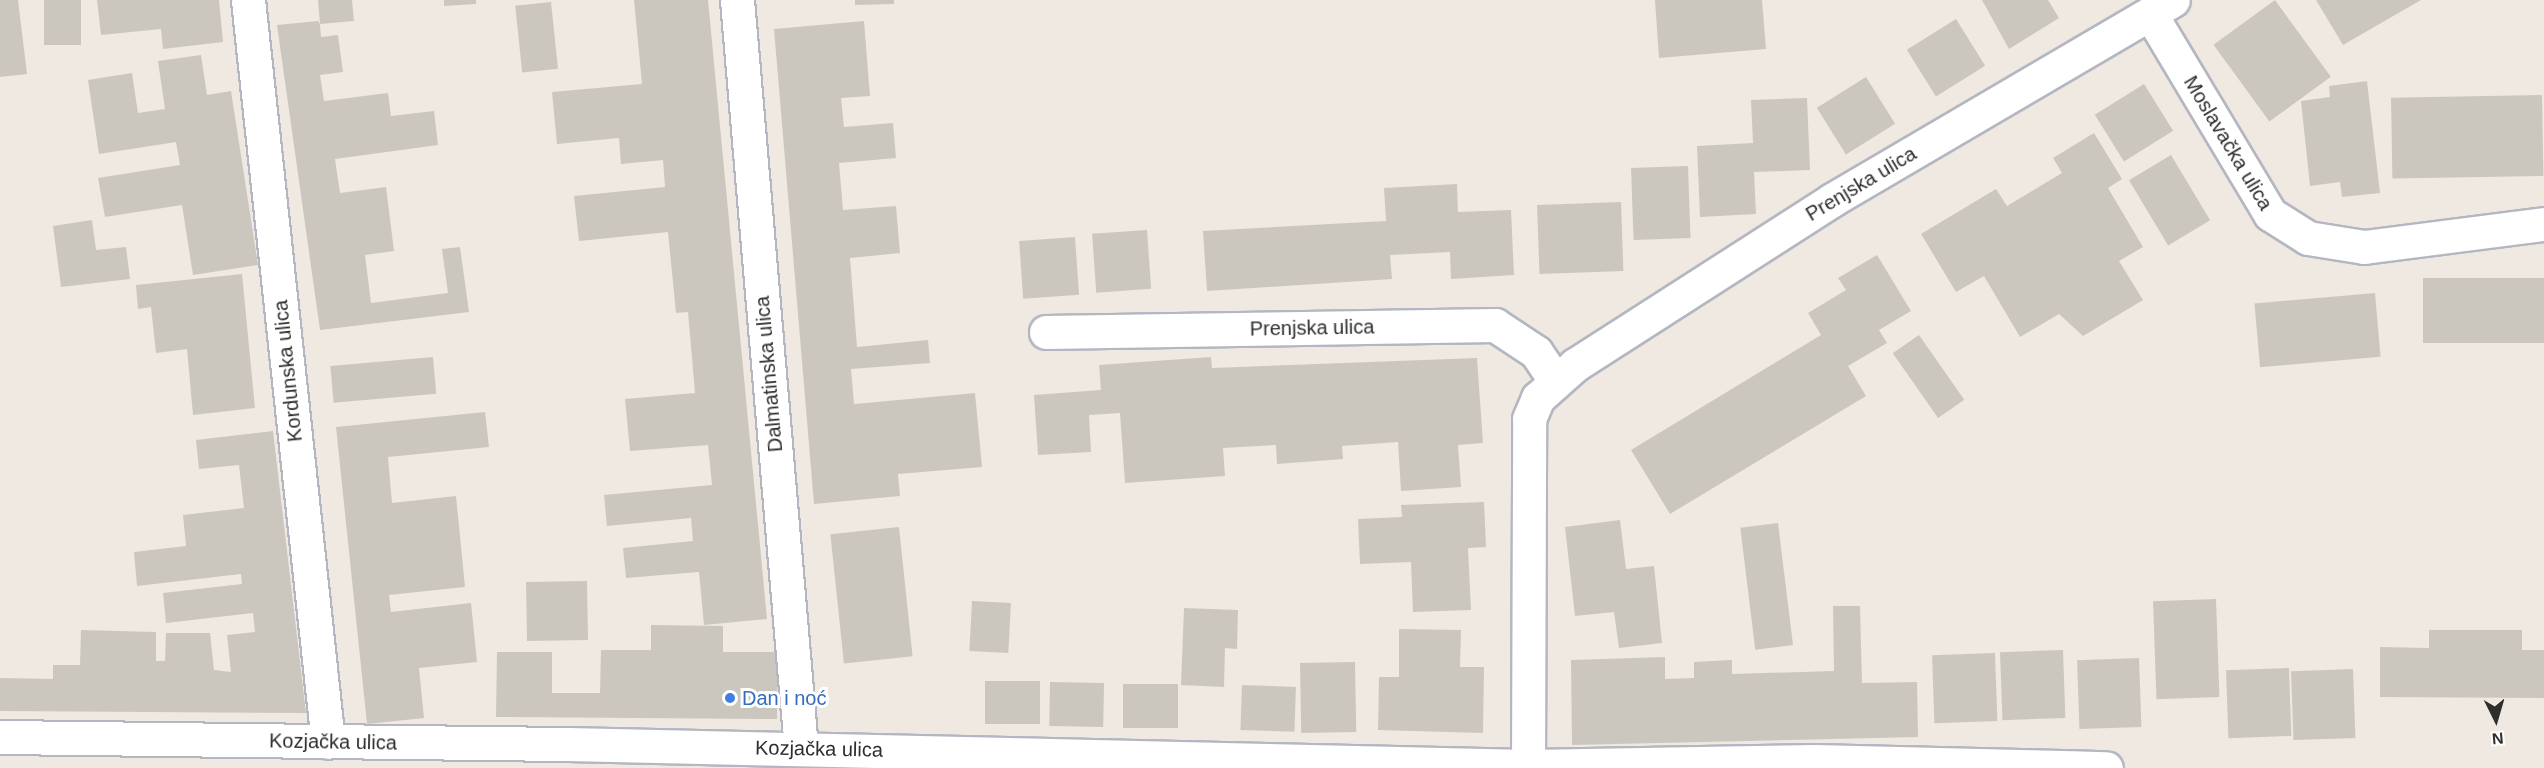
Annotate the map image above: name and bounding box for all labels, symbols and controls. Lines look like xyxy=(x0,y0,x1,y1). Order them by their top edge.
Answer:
street label: Moslavačka ulica xyxy=(2178,72,2278,214)
street label: Prenjska ulica xyxy=(1801,142,1921,226)
street label: Dalmatinska ulica xyxy=(750,295,788,453)
street label: Kordunska ulica xyxy=(269,299,307,443)
street label: Prenjska ulica xyxy=(1250,315,1374,341)
place label: Dan i noć xyxy=(742,686,826,710)
north arrow xyxy=(2466,690,2526,750)
marker: Dan i noć xyxy=(723,691,737,705)
street label: Kozjačka ulica xyxy=(269,729,397,755)
text: N xyxy=(2491,729,2504,747)
street label: Kozjačka ulica xyxy=(755,736,883,762)

